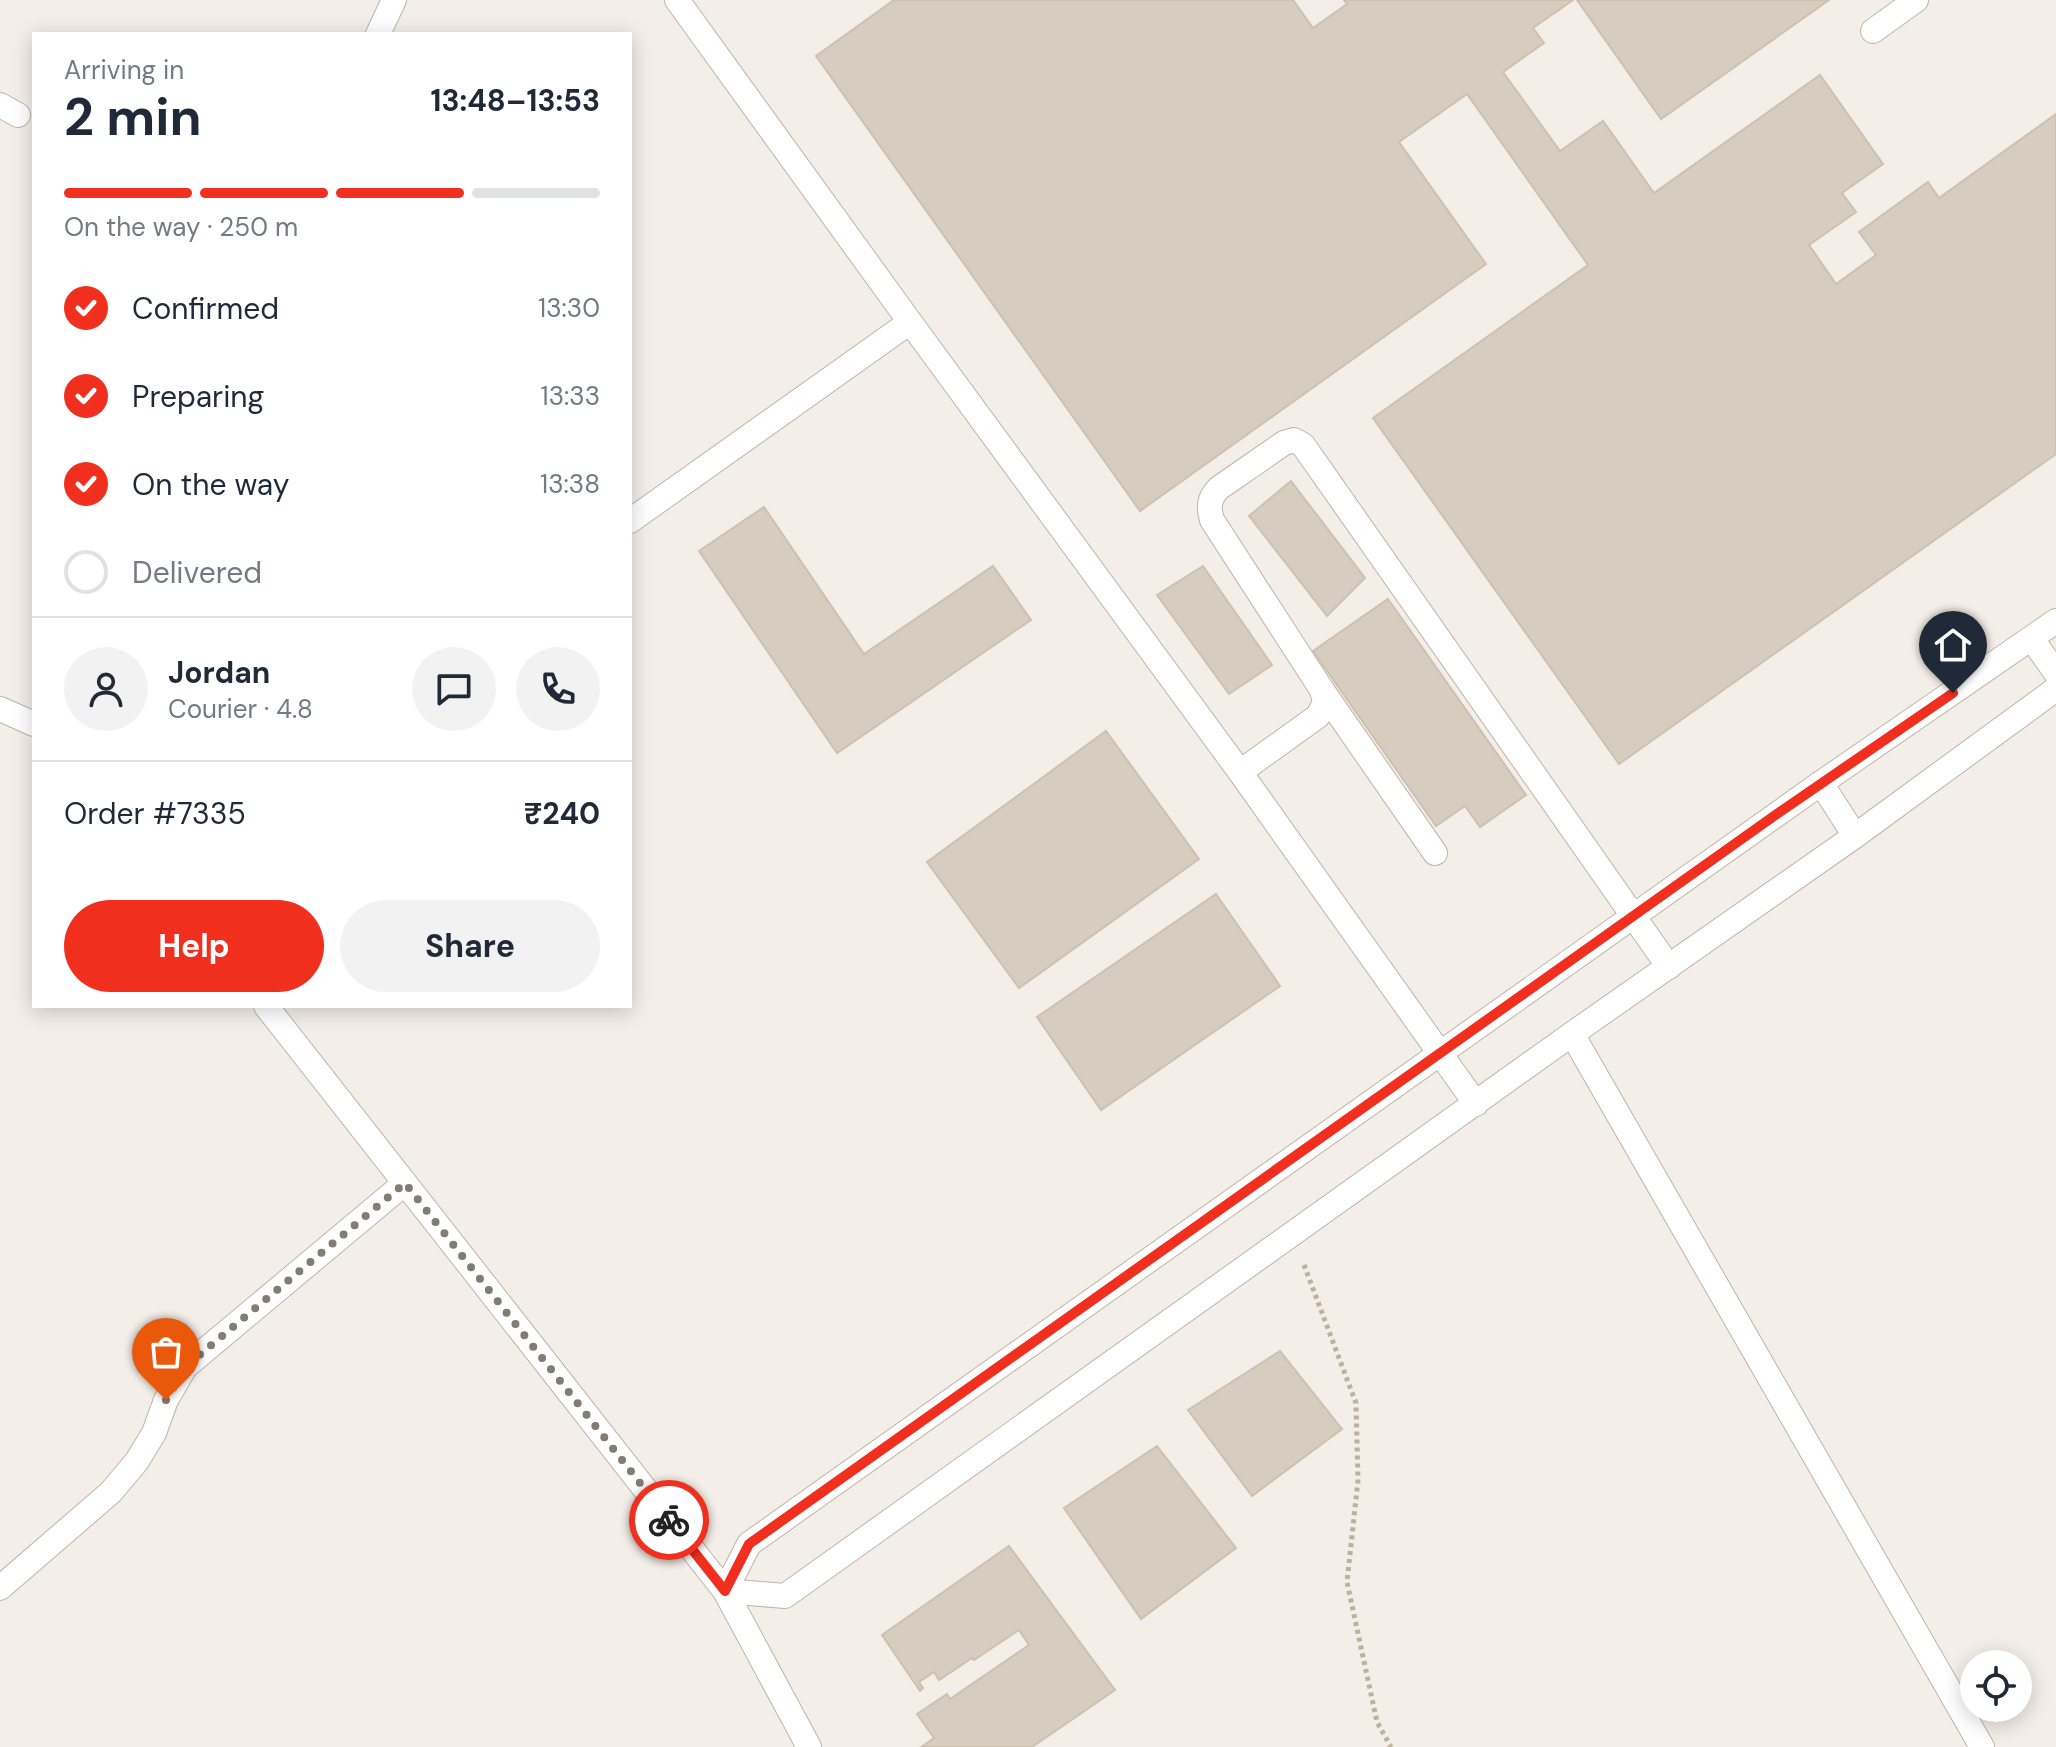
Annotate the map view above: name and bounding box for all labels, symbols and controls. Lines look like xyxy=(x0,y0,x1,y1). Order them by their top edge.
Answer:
text: Arriving in xyxy=(64,53,184,87)
text: 13:48–13:53 xyxy=(431,81,600,120)
text: 2 min xyxy=(64,83,202,151)
text: On the way · 250 m xyxy=(64,210,298,244)
icon: check xyxy=(64,286,108,330)
text: Confirmed xyxy=(132,289,279,328)
text: 13:30 xyxy=(538,291,600,325)
icon: check xyxy=(64,374,108,418)
text: Preparing xyxy=(132,377,264,416)
text: 13:33 xyxy=(541,379,600,413)
icon: check xyxy=(64,462,108,506)
text: On the way xyxy=(132,465,289,504)
text: 13:38 xyxy=(540,467,600,501)
text: Delivered xyxy=(132,553,262,592)
pin xyxy=(1919,611,1987,693)
icon: home xyxy=(1931,623,1975,667)
button: person xyxy=(64,647,148,731)
button: chat xyxy=(412,647,496,731)
button: phone xyxy=(516,647,600,731)
text: Jordan xyxy=(168,653,270,692)
text: Courier · 4.8 xyxy=(168,692,313,726)
text: Order #7335 xyxy=(64,794,246,833)
text: ₹240 xyxy=(524,794,600,833)
button: Help xyxy=(64,900,324,992)
button: Share xyxy=(340,900,600,992)
pin xyxy=(132,1318,200,1400)
icon: bag xyxy=(144,1330,188,1374)
courier xyxy=(629,1480,709,1560)
icon: bike xyxy=(647,1498,691,1542)
map controls xyxy=(1960,1650,2032,1722)
button: locate xyxy=(1960,1650,2032,1722)

